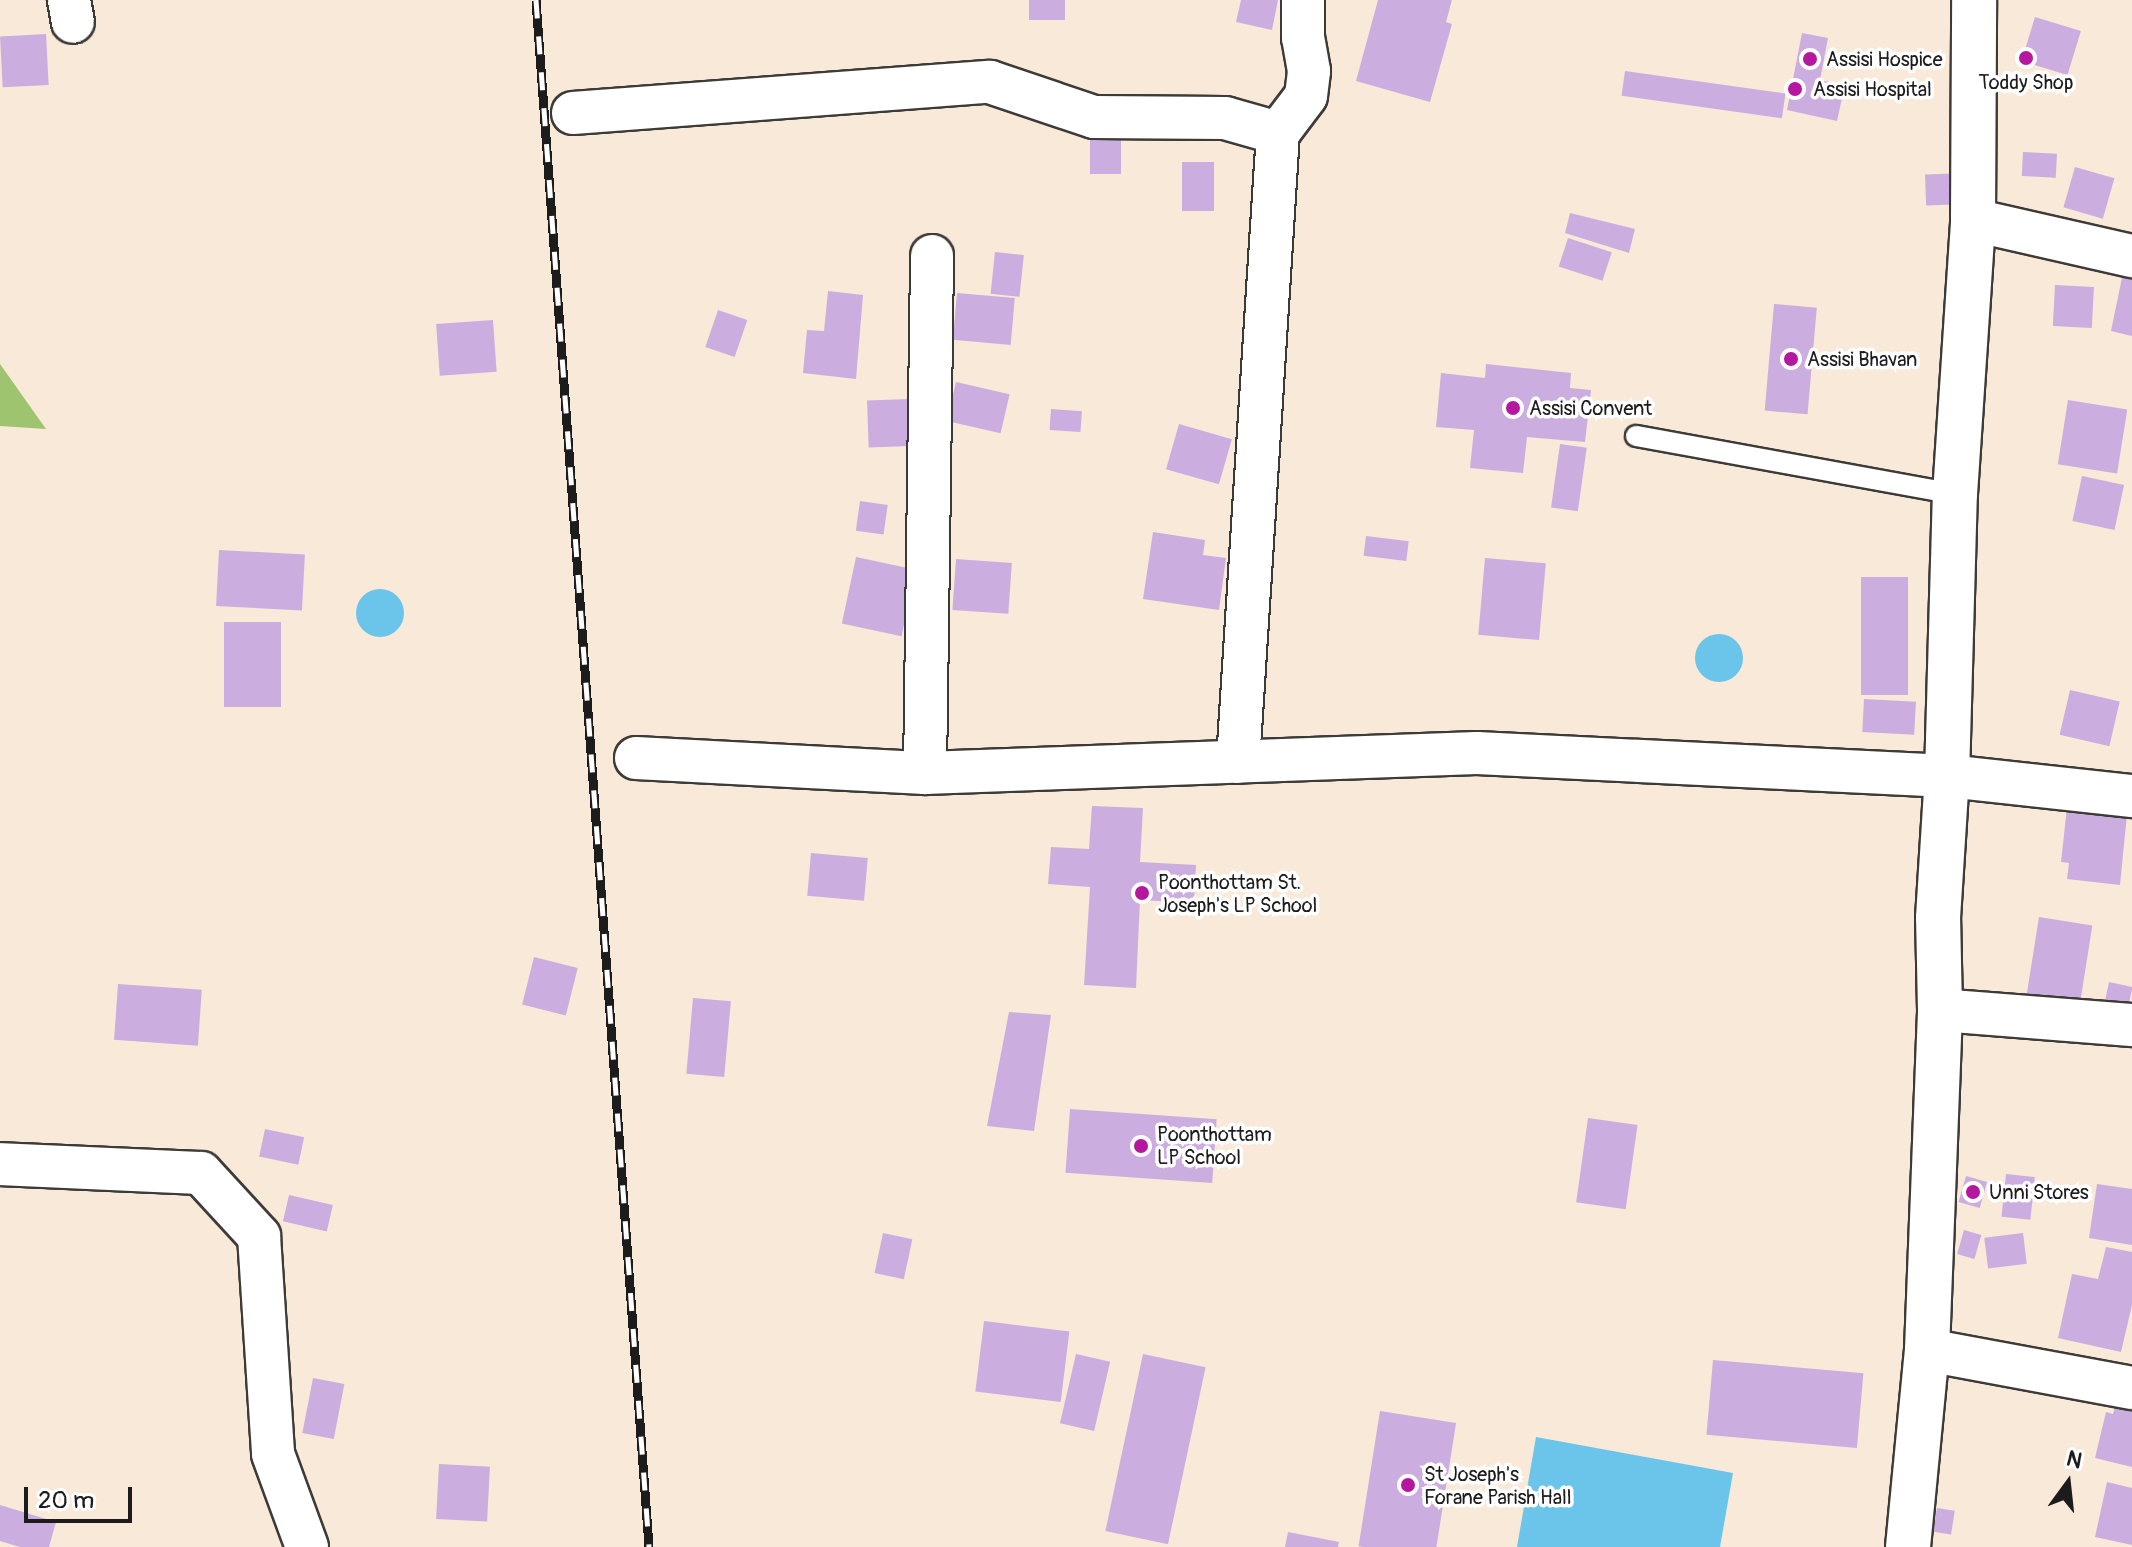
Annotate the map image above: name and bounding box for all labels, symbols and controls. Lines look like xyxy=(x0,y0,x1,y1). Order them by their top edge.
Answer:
place label: Assisi Hospice xyxy=(1826,47,1943,71)
marker: Toddy Shop xyxy=(2017,49,2035,67)
marker: Assisi Hospice xyxy=(1801,50,1819,68)
place label: Toddy Shop xyxy=(1979,70,2073,94)
place label: Assisi Hospital xyxy=(1813,77,1932,101)
marker: Assisi Hospital xyxy=(1784,78,1806,100)
place label: Assisi Bhavan xyxy=(1807,347,1917,371)
marker: Assisi Bhavan xyxy=(1782,350,1800,368)
place label: Assisi Convent xyxy=(1529,396,1652,420)
marker: Assisi Convent xyxy=(1504,399,1522,417)
place label: Poonthottam St. Joseph's LP School xyxy=(1158,870,1317,917)
marker: Poonthottam St. Joseph's LP School xyxy=(1133,884,1151,902)
place label: Poonthottam LP School xyxy=(1157,1122,1272,1169)
marker: Poonthottam LP School xyxy=(1132,1137,1150,1155)
place label: Unni Stores xyxy=(1989,1180,2089,1204)
marker: Unni Stores xyxy=(1964,1183,1982,1201)
north arrow xyxy=(2028,1443,2108,1523)
text: N xyxy=(2063,1444,2085,1475)
place label: St Joseph's Forane Parish Hall xyxy=(1424,1462,1572,1509)
scale bar xyxy=(28,1471,136,1521)
marker: St Joseph's Forane Parish Hall xyxy=(1399,1476,1417,1494)
text: 20 m xyxy=(38,1486,94,1515)

